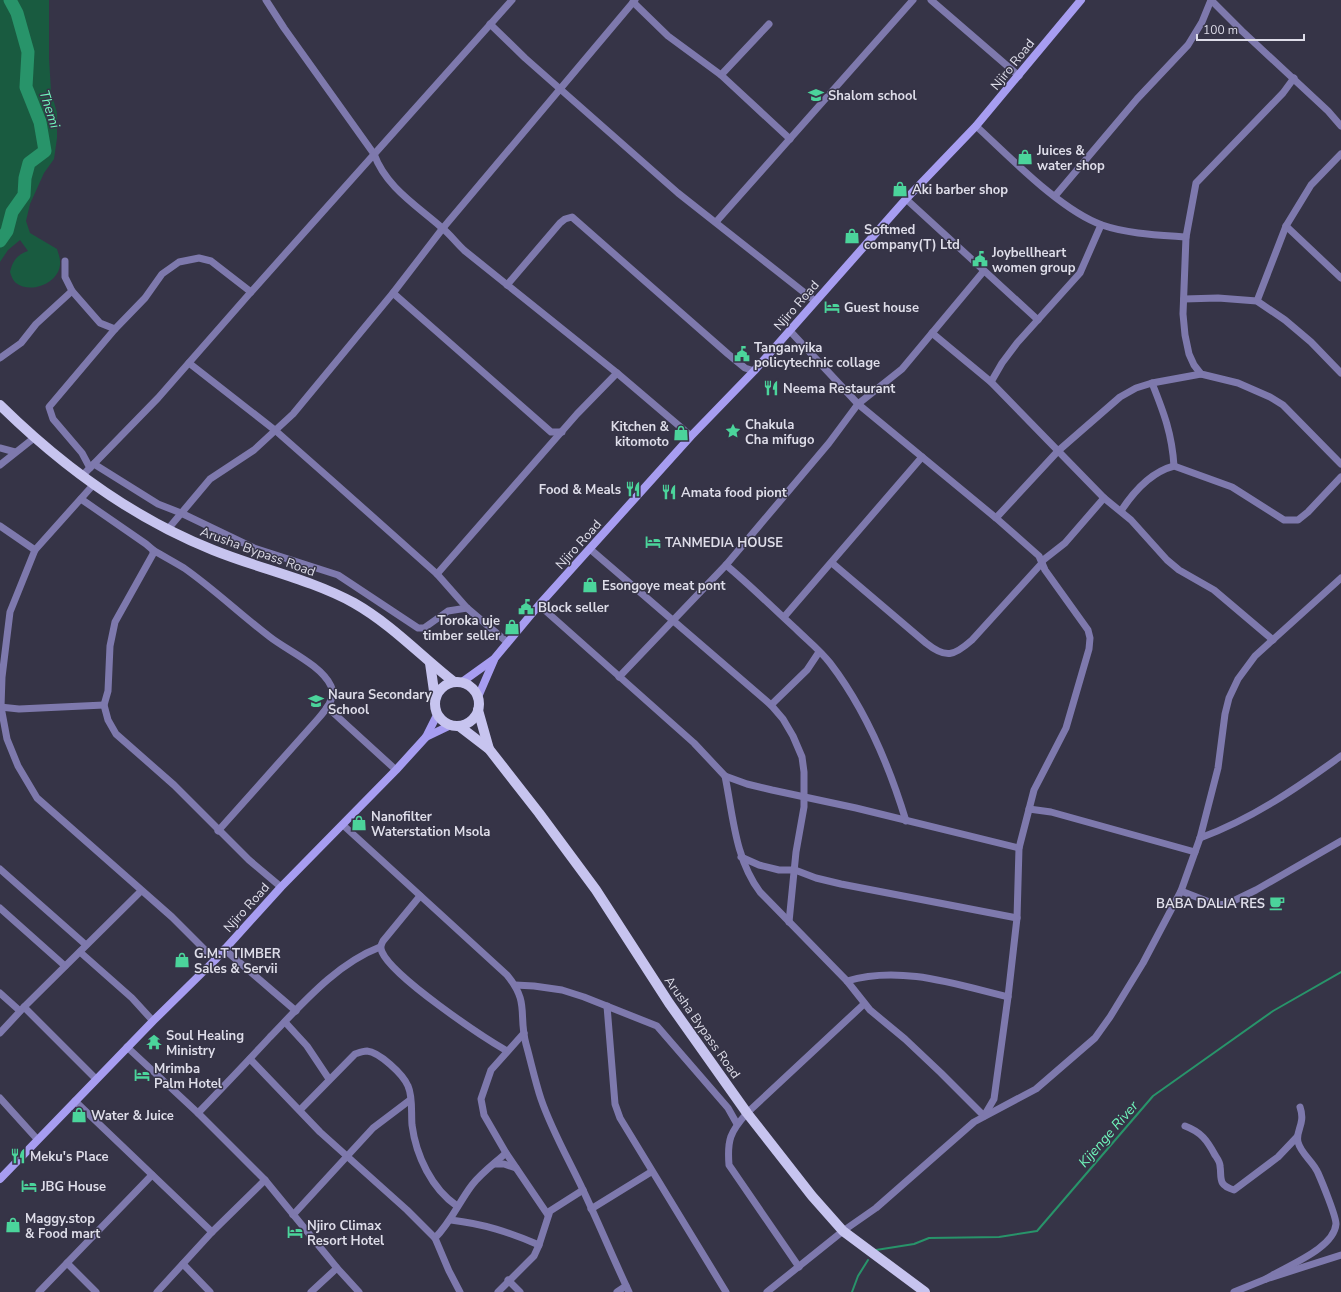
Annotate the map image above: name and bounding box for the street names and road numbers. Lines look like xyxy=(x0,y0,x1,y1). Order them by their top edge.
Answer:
street label: Njiro Road xyxy=(987,35,1039,94)
street label: Njiro Road xyxy=(770,277,824,335)
street label: Njiro Road xyxy=(552,516,606,573)
street label: Arusha Bypass Road xyxy=(198,523,318,581)
street label: Njiro Road xyxy=(220,879,274,936)
street label: Arusha Bypass Road xyxy=(660,973,744,1082)

